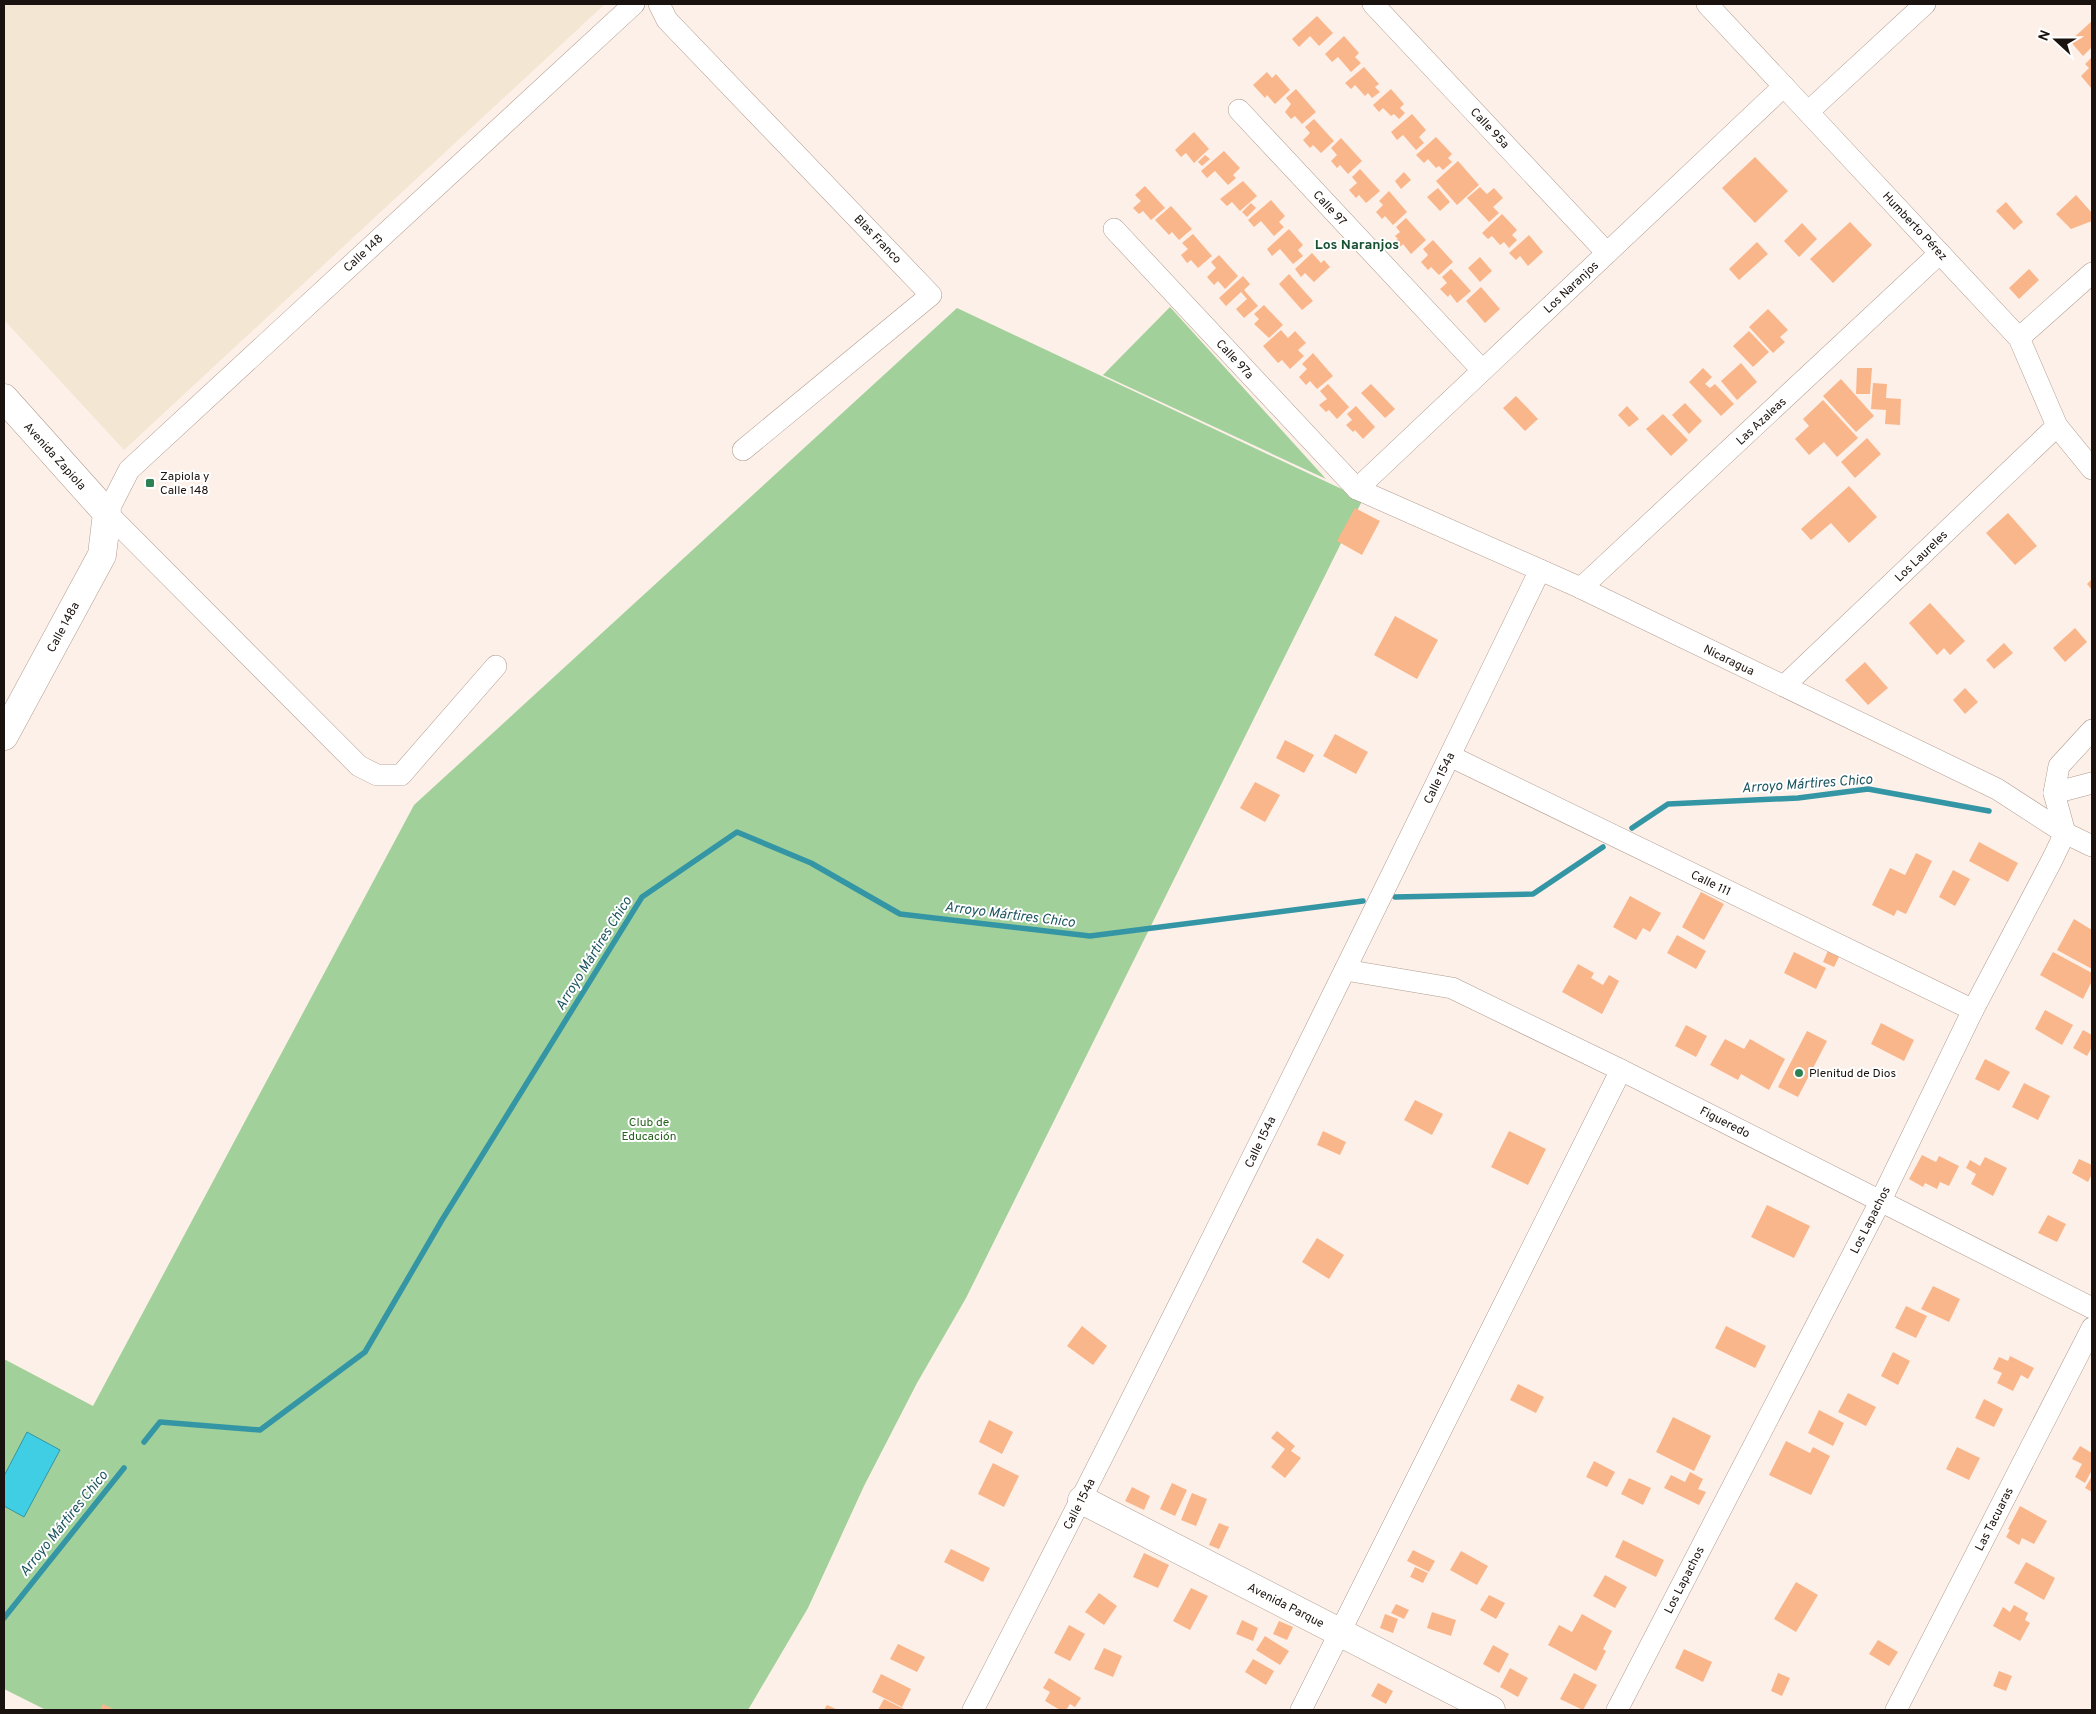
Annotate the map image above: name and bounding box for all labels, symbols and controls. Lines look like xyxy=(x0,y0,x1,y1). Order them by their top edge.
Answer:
north arrow xyxy=(2031,15,2081,65)
text: N xyxy=(2036,28,2055,44)
street label: Calle 95a xyxy=(1466,105,1512,153)
street label: Calle 97 xyxy=(1309,188,1350,230)
street label: Humberto Pérez xyxy=(1878,189,1950,265)
street label: Blas Franco xyxy=(850,212,905,268)
street label: Calle 148 xyxy=(340,231,387,276)
district label: Los Naranjos xyxy=(1315,237,1399,254)
street label: Los Naranjos xyxy=(1541,258,1603,317)
street label: Calle 97a xyxy=(1212,336,1257,383)
street label: Las Azaleas xyxy=(1733,394,1790,449)
street label: Avenida Zapiola xyxy=(19,419,89,494)
place label: Zapiola y Calle 148 xyxy=(160,469,209,499)
marker: Zapiola y Calle 148 xyxy=(144,477,156,489)
street label: Los Laureles xyxy=(1892,528,1952,586)
street label: Calle 148a xyxy=(44,599,84,656)
street label: Nicaragua xyxy=(1700,642,1757,680)
street label: Calle 154a xyxy=(1421,750,1459,807)
water label: Arroyo Mártires Chico xyxy=(1741,771,1874,798)
street label: Calle 111 xyxy=(1688,867,1733,901)
water label: Arroyo Mártires Chico xyxy=(552,893,637,1014)
water label: Arroyo Mártires Chico xyxy=(944,899,1076,932)
place label: Plenitud de Dios xyxy=(1809,1066,1896,1082)
marker: Plenitud de Dios xyxy=(1793,1067,1805,1079)
street label: Figueredo xyxy=(1697,1103,1753,1142)
street label: Calle 154a xyxy=(1242,1114,1280,1171)
park label: Club de Educación xyxy=(621,1115,677,1145)
street label: Los Lapachos xyxy=(1847,1184,1895,1257)
water label: Arroyo Mártires Chico xyxy=(16,1467,112,1580)
street label: Calle 154a xyxy=(1060,1476,1100,1533)
street label: Las Tacuaras xyxy=(1972,1485,2018,1554)
street label: Los Lapachos xyxy=(1661,1544,1709,1617)
street label: Avenida Parque xyxy=(1245,1580,1327,1632)

